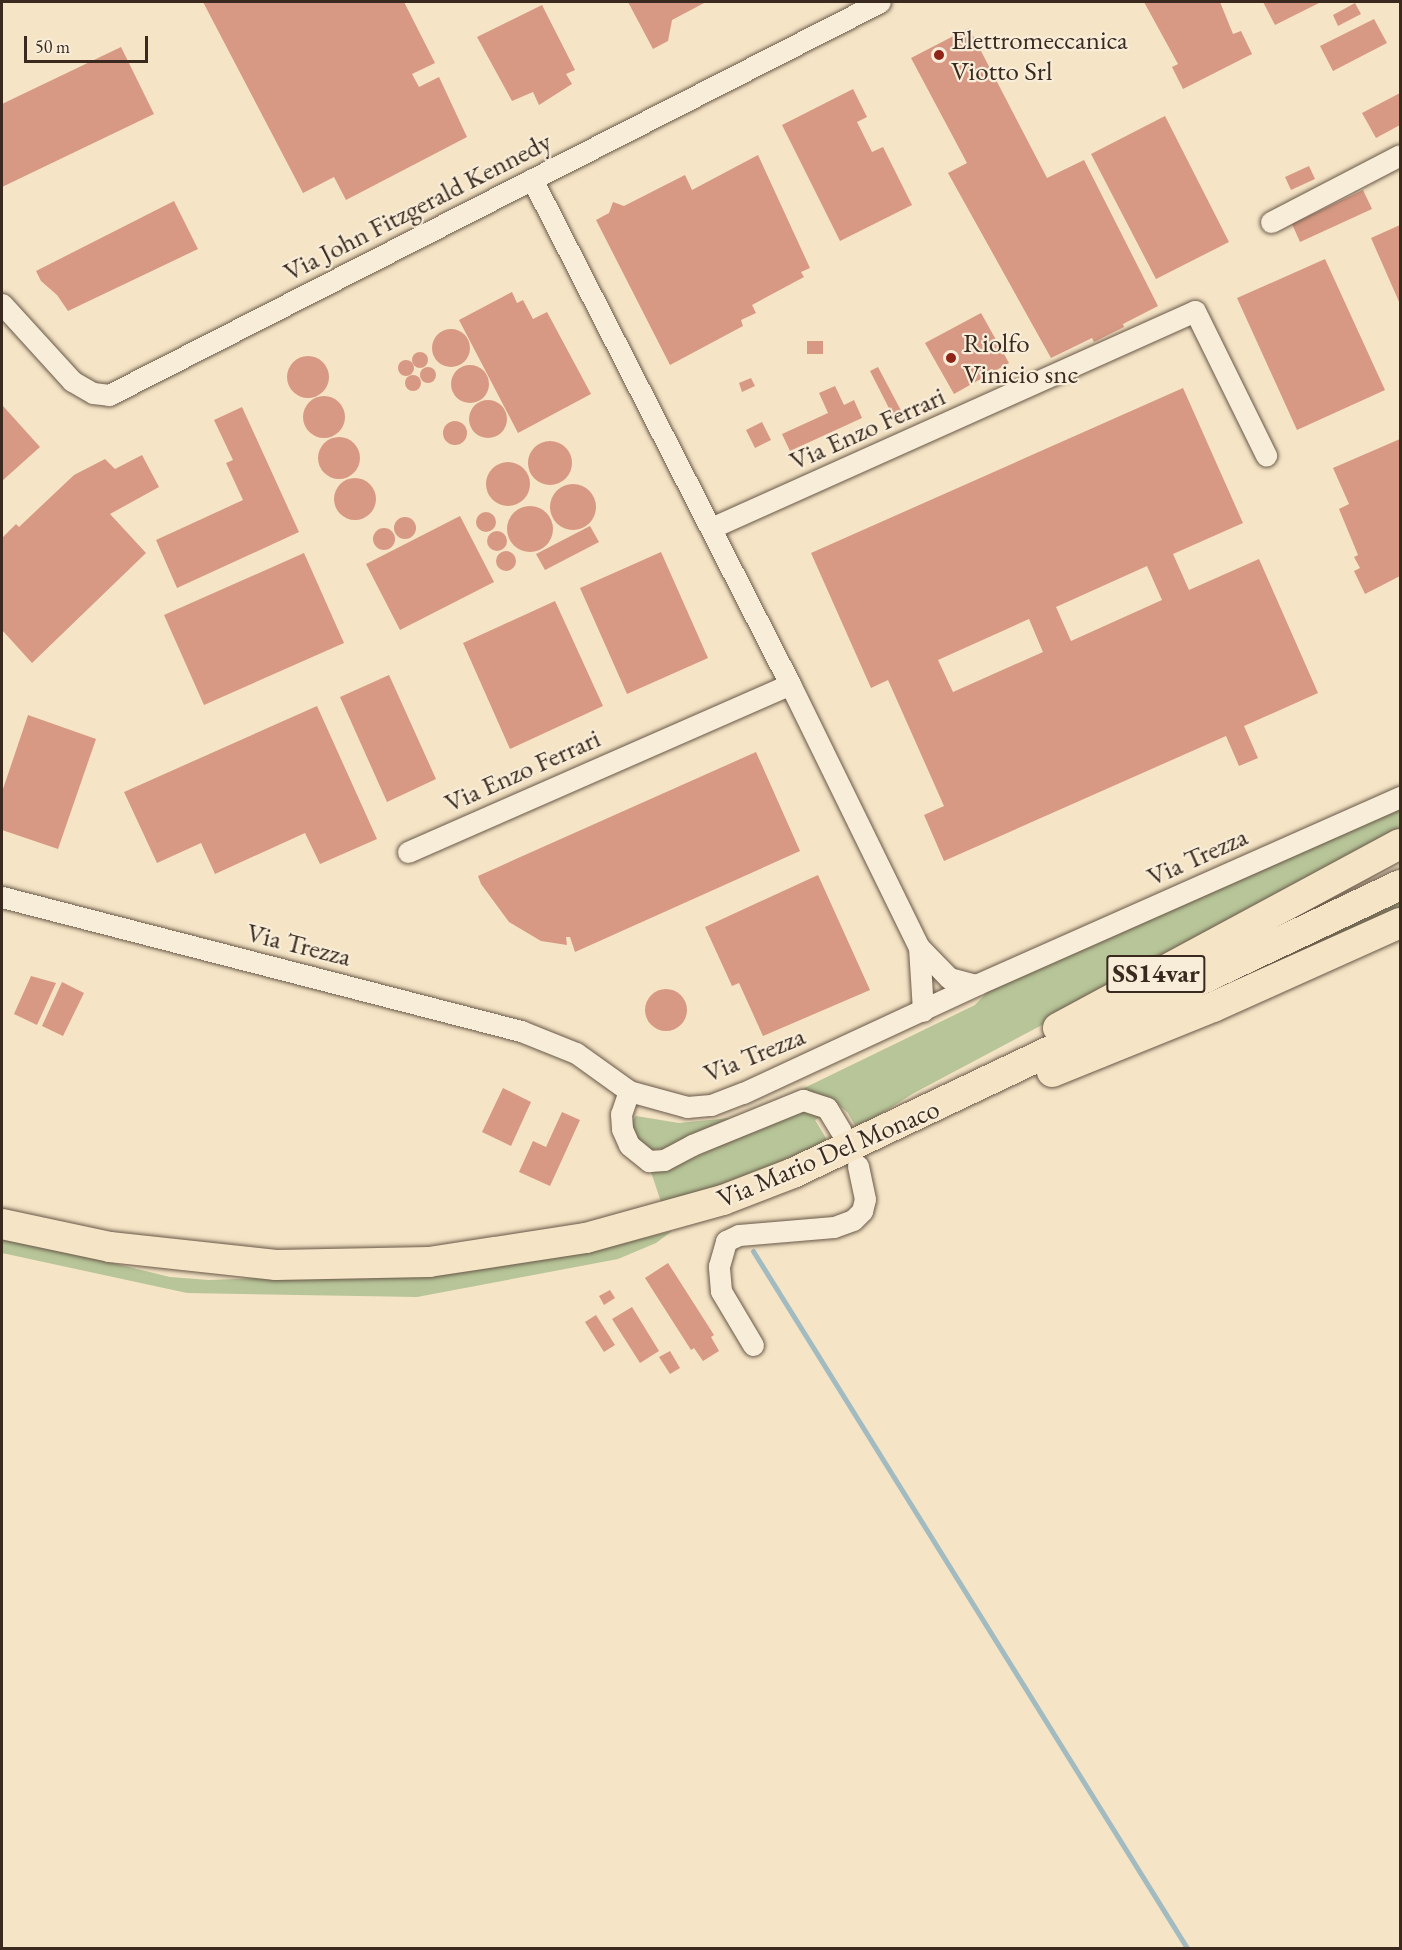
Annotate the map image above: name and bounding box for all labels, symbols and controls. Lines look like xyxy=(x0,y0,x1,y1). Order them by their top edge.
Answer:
place label: Elettromeccanica Viotto Srl xyxy=(951,23,1128,86)
scale bar xyxy=(27,24,152,62)
text: 50 m xyxy=(35,35,70,58)
marker: Elettromeccanica Viotto Srl xyxy=(932,48,946,62)
street label: Via John Fitzgerald Kennedy xyxy=(278,124,556,288)
place label: Riolfo Vinicio snc xyxy=(963,326,1078,389)
marker: Riolfo Vinicio snc xyxy=(944,351,958,365)
street label: Via Enzo Ferrari xyxy=(784,379,950,477)
street label: Via Enzo Ferrari xyxy=(439,721,605,819)
street label: Via Trezza xyxy=(1142,820,1252,892)
street label: Via Trezza xyxy=(243,915,355,973)
road number: SS14var xyxy=(1105,951,1207,997)
street label: Via Trezza xyxy=(699,1019,809,1089)
street label: Via Mario Del Monaco xyxy=(712,1092,944,1214)

